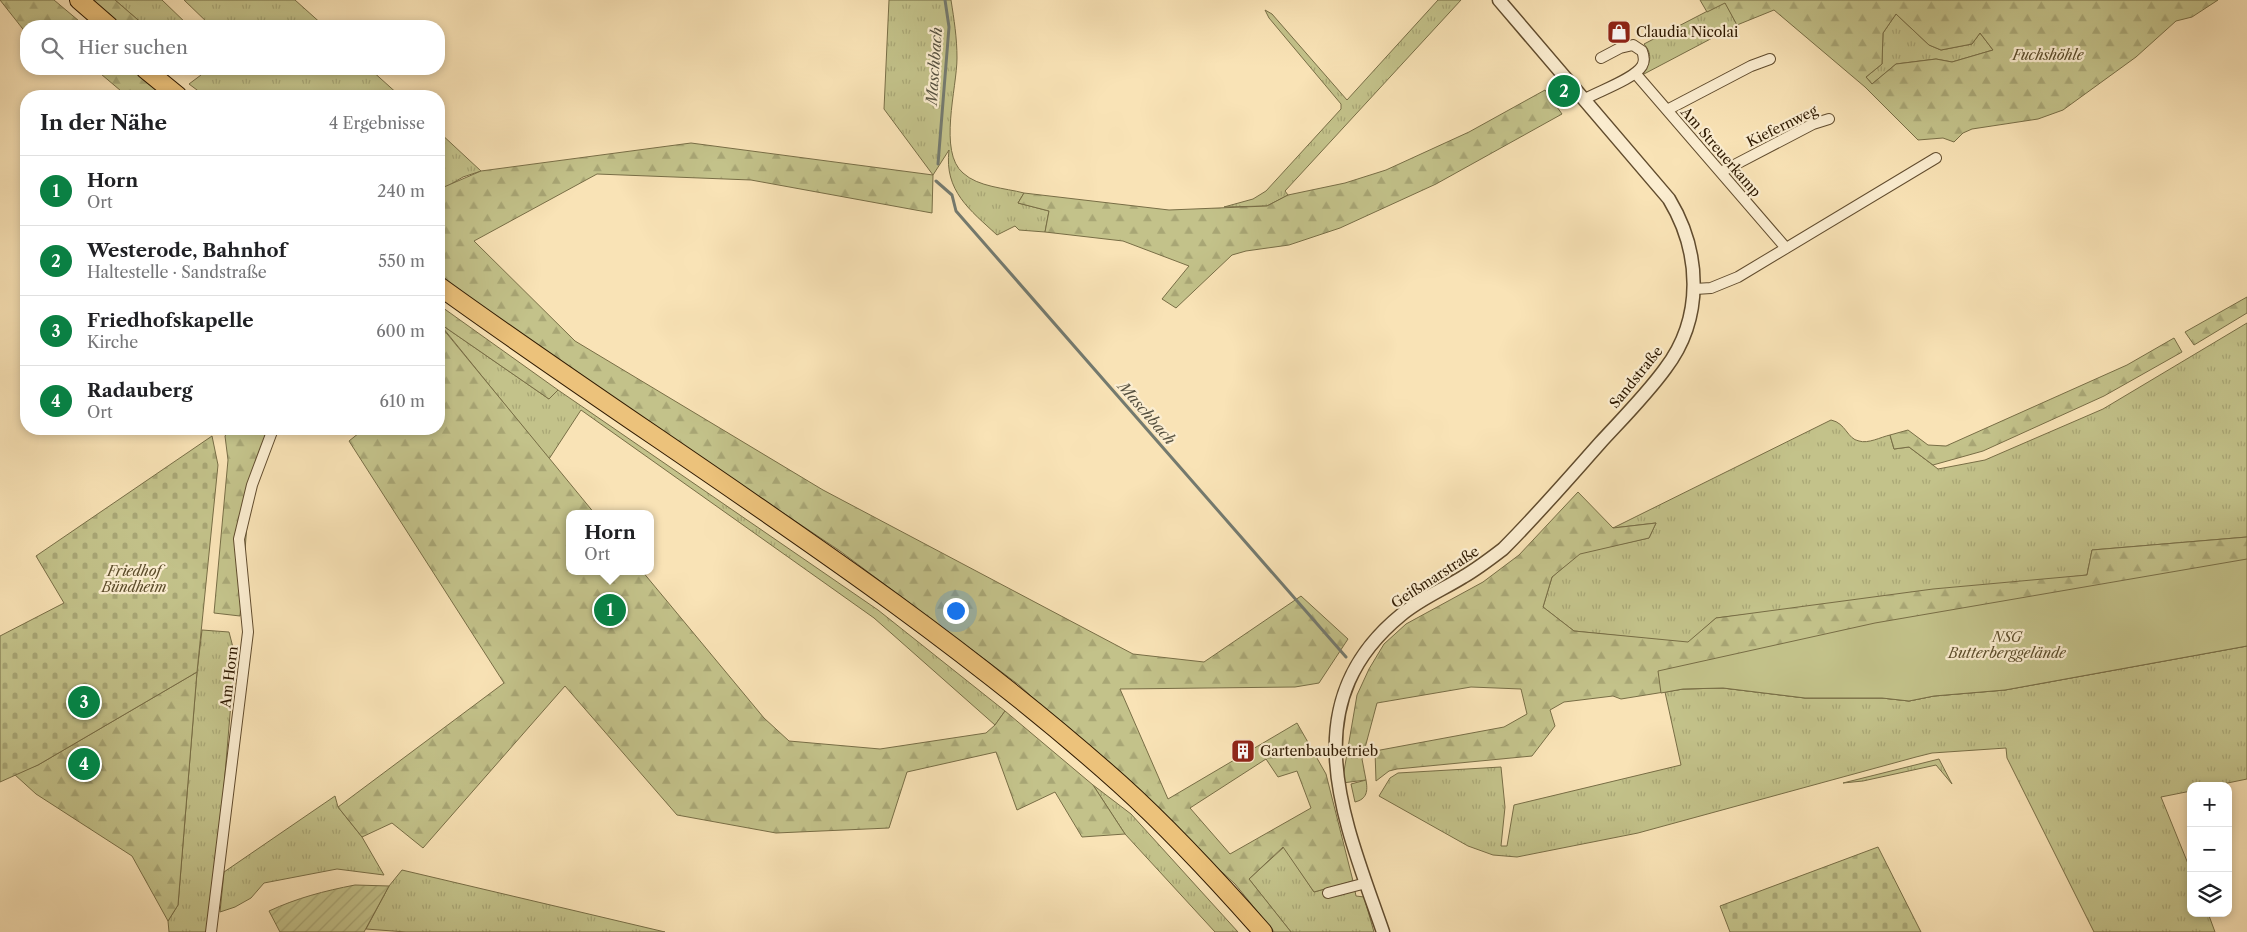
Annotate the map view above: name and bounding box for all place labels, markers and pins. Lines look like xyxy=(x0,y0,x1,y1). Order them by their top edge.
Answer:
shop icon: Claudia Nicolai xyxy=(1606,19,1632,45)
place label: Claudia Nicolai xyxy=(1636,23,1738,41)
pin: 2 xyxy=(1548,72,1580,110)
pin: 1 xyxy=(594,591,626,629)
pin: 3 xyxy=(68,683,100,721)
building icon: Gartenbaubetrieb xyxy=(1230,738,1256,764)
place label: Gartenbaubetrieb xyxy=(1260,742,1378,760)
pin: 4 xyxy=(68,745,100,783)

